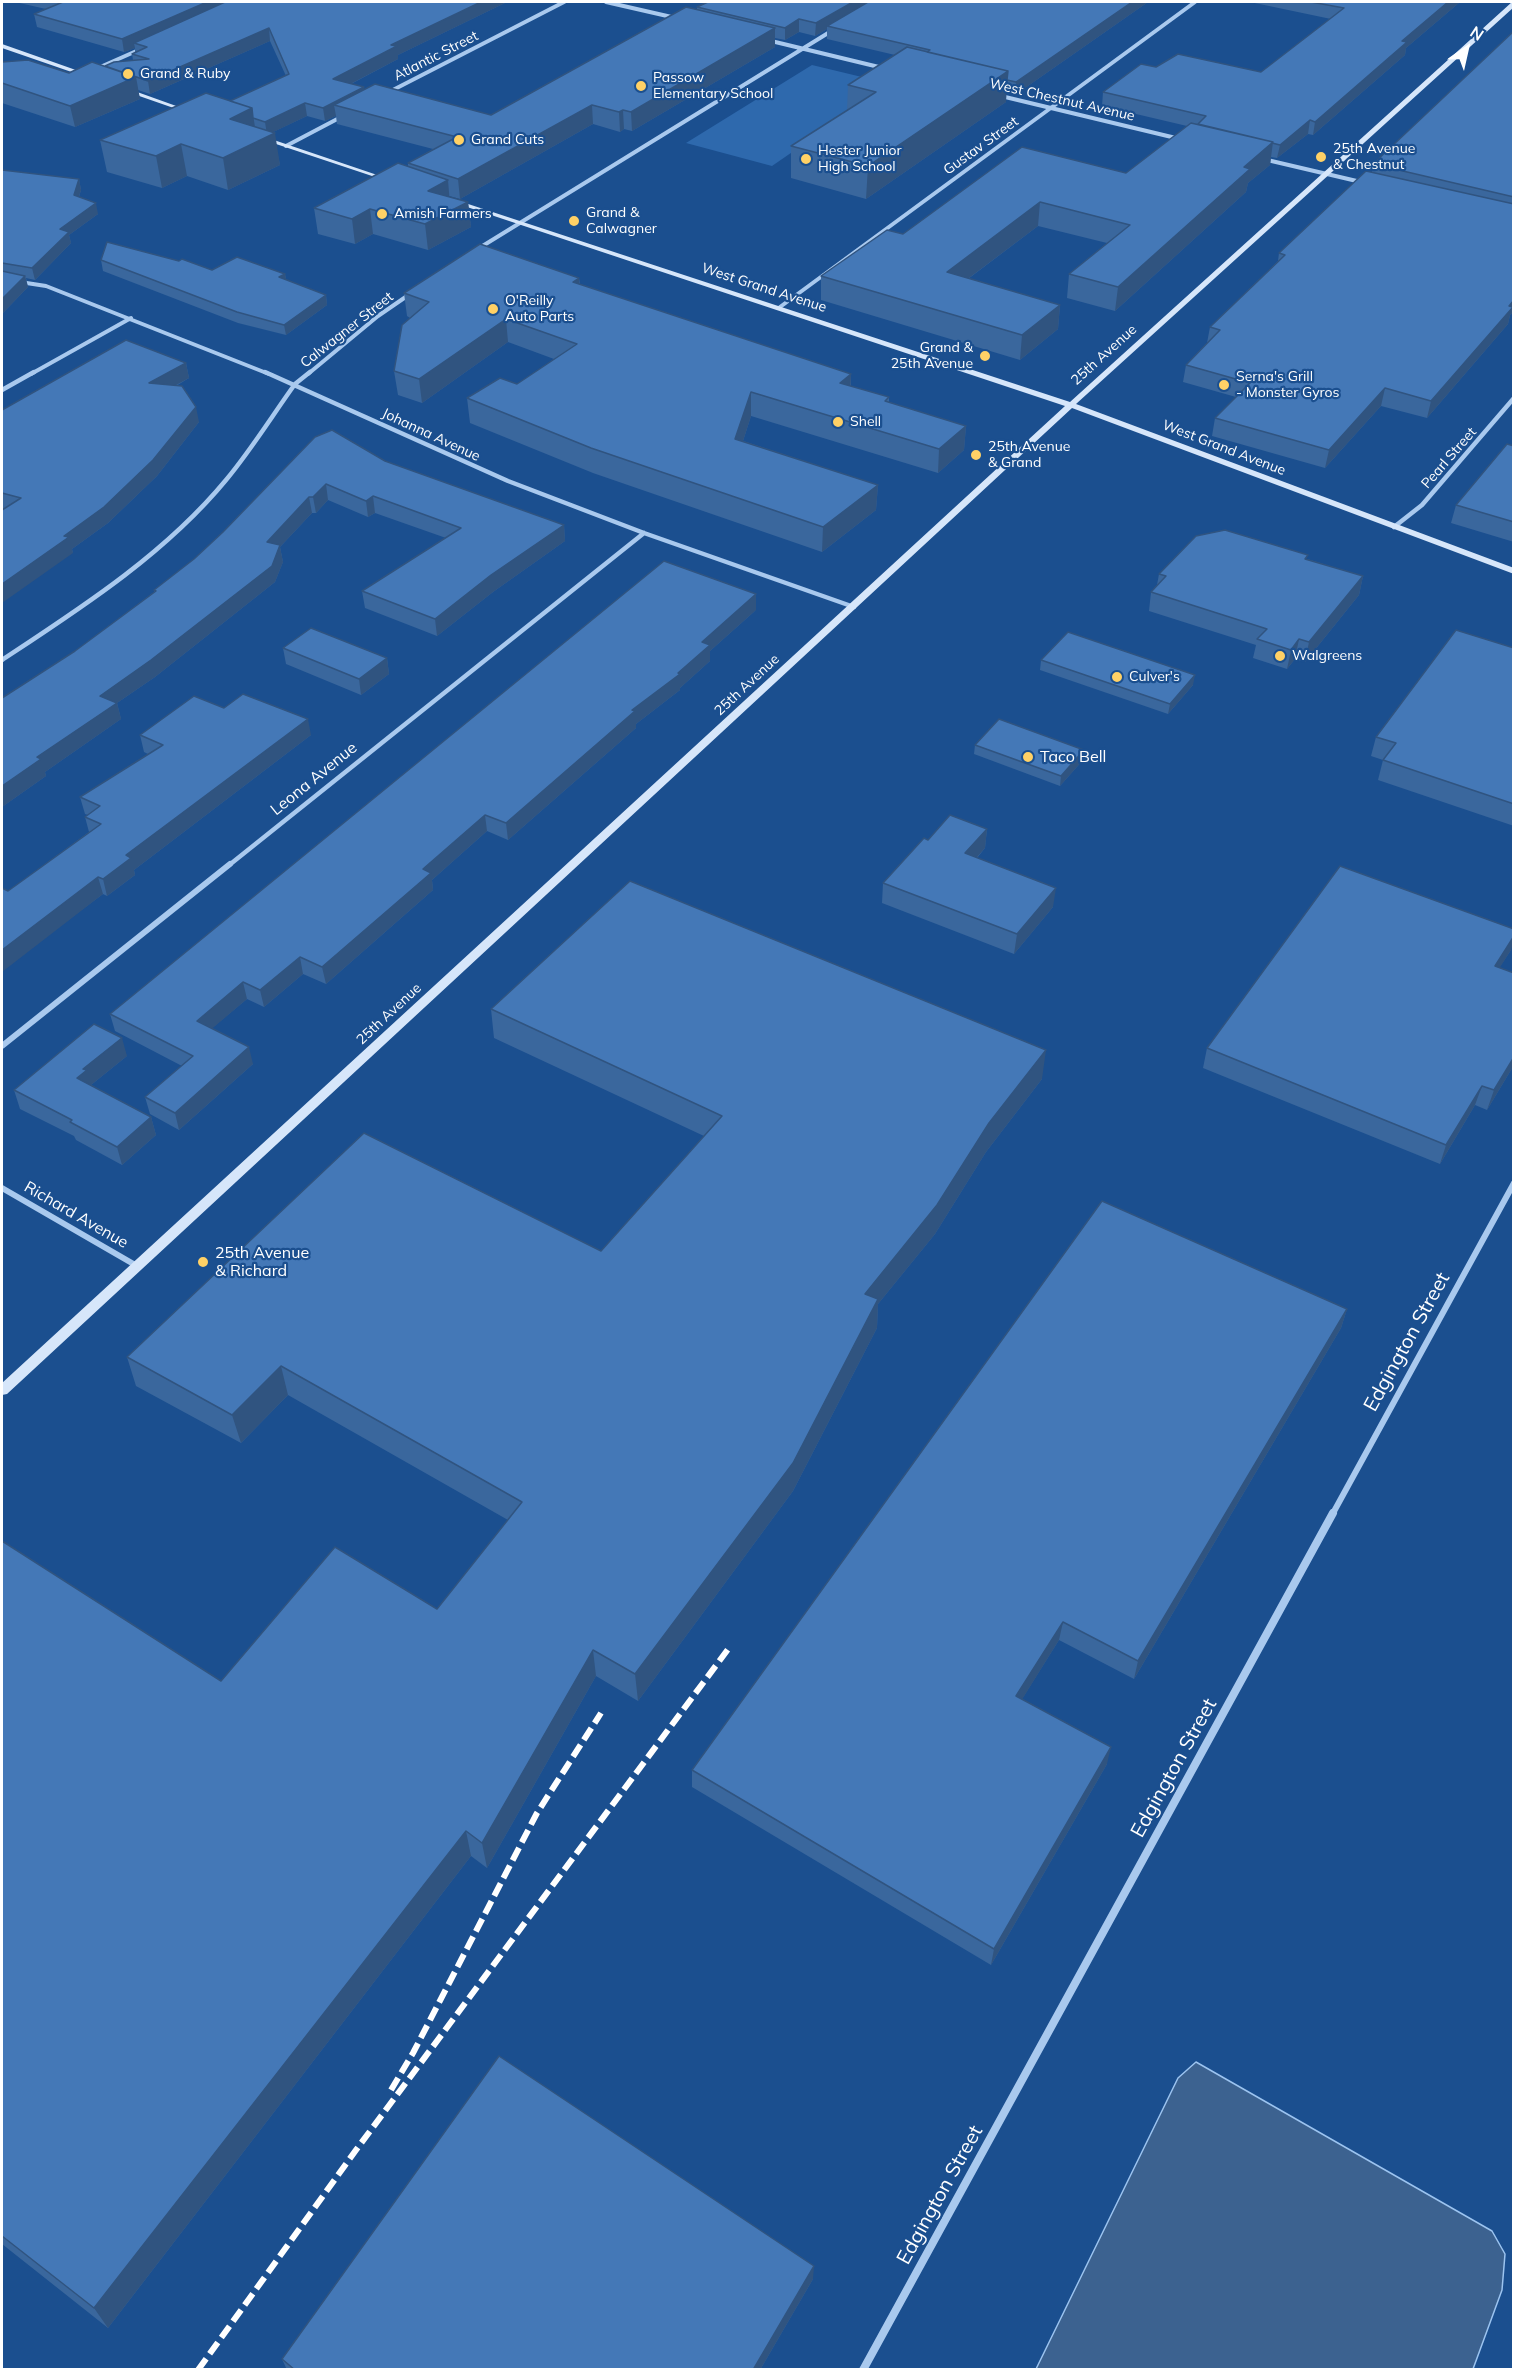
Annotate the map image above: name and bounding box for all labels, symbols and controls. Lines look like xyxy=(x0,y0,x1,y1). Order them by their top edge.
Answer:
north arrow xyxy=(1437,18,1497,78)
text: N xyxy=(1466,21,1488,45)
street label: Atlantic Street xyxy=(391,28,481,84)
place label: Grand & Ruby xyxy=(140,66,230,82)
marker: Grand & Ruby xyxy=(121,67,135,81)
place label: Passow Elementary School xyxy=(653,70,773,102)
street label: West Chestnut Avenue xyxy=(988,75,1136,125)
marker: Passow Elementary School xyxy=(634,79,648,93)
street label: Gustav Street xyxy=(940,113,1022,179)
place label: Grand Cuts xyxy=(471,132,544,148)
marker: Grand Cuts xyxy=(452,133,466,147)
place label: 25th Avenue & Chestnut xyxy=(1333,141,1415,174)
place label: Hester Junior High School xyxy=(818,143,902,176)
marker: 25th Avenue & Chestnut xyxy=(1314,150,1328,164)
marker: Hester Junior High School xyxy=(799,152,813,166)
place label: Grand & Calwagner xyxy=(586,205,657,238)
place label: Amish Farmers xyxy=(394,206,492,222)
marker: Amish Farmers xyxy=(375,207,389,221)
marker: Grand & Calwagner xyxy=(567,214,581,228)
street label: West Grand Avenue xyxy=(699,260,829,316)
street label: Calwagner Street xyxy=(297,289,397,371)
place label: O'Reilly Auto Parts xyxy=(505,293,574,326)
marker: O'Reilly Auto Parts xyxy=(486,302,500,316)
street label: 25th Avenue xyxy=(1068,321,1140,389)
place label: Grand & 25th Avenue xyxy=(891,340,973,372)
marker: Grand & 25th Avenue xyxy=(978,349,992,363)
place label: Serna's Grill - Monster Gyros xyxy=(1236,369,1340,402)
marker: Serna's Grill - Monster Gyros xyxy=(1217,378,1231,392)
street label: Johanna Avenue xyxy=(379,405,483,465)
place label: Shell xyxy=(850,414,881,430)
marker: Shell xyxy=(831,415,845,429)
street label: West Grand Avenue xyxy=(1160,417,1288,479)
street label: Pearl Street xyxy=(1418,424,1480,492)
place label: 25th Avenue & Grand xyxy=(988,439,1070,472)
marker: 25th Avenue & Grand xyxy=(969,448,983,462)
place label: Walgreens xyxy=(1292,648,1362,664)
marker: Walgreens xyxy=(1273,649,1287,663)
street label: 25th Avenue xyxy=(711,651,783,719)
place label: Culver's xyxy=(1129,669,1180,685)
marker: Culver's xyxy=(1110,670,1124,684)
street label: Leona Avenue xyxy=(267,738,361,820)
place label: Taco Bell xyxy=(1040,747,1106,767)
marker: Taco Bell xyxy=(1021,750,1035,764)
street label: 25th Avenue xyxy=(353,980,425,1048)
street label: Richard Avenue xyxy=(21,1177,131,1253)
place label: 25th Avenue & Richard xyxy=(215,1243,309,1281)
marker: 25th Avenue & Richard xyxy=(196,1255,210,1269)
street label: Edgington Street xyxy=(1359,1268,1455,1416)
street label: Edgington Street xyxy=(1126,1694,1222,1842)
street label: Edgington Street xyxy=(892,2121,988,2269)

